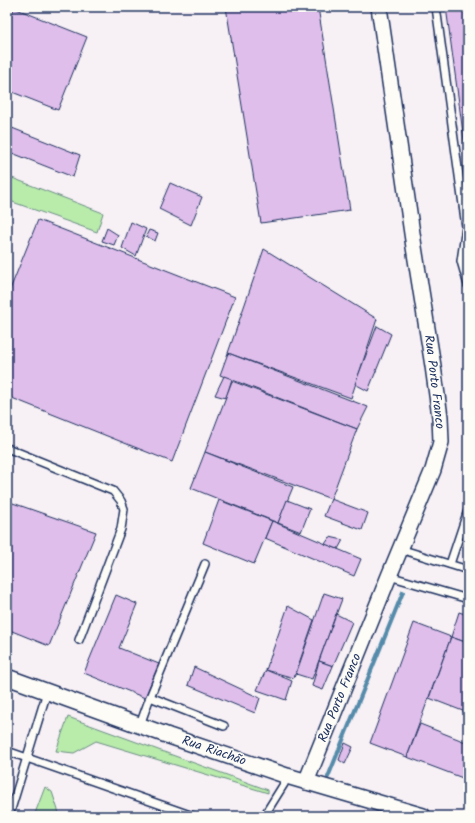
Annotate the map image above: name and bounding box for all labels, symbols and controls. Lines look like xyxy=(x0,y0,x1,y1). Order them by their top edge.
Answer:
street label: Rua Porto Franco xyxy=(418,334,450,430)
street label: Rua Porto Franco xyxy=(313,650,367,746)
street label: Rua Riachão xyxy=(179,730,249,772)

